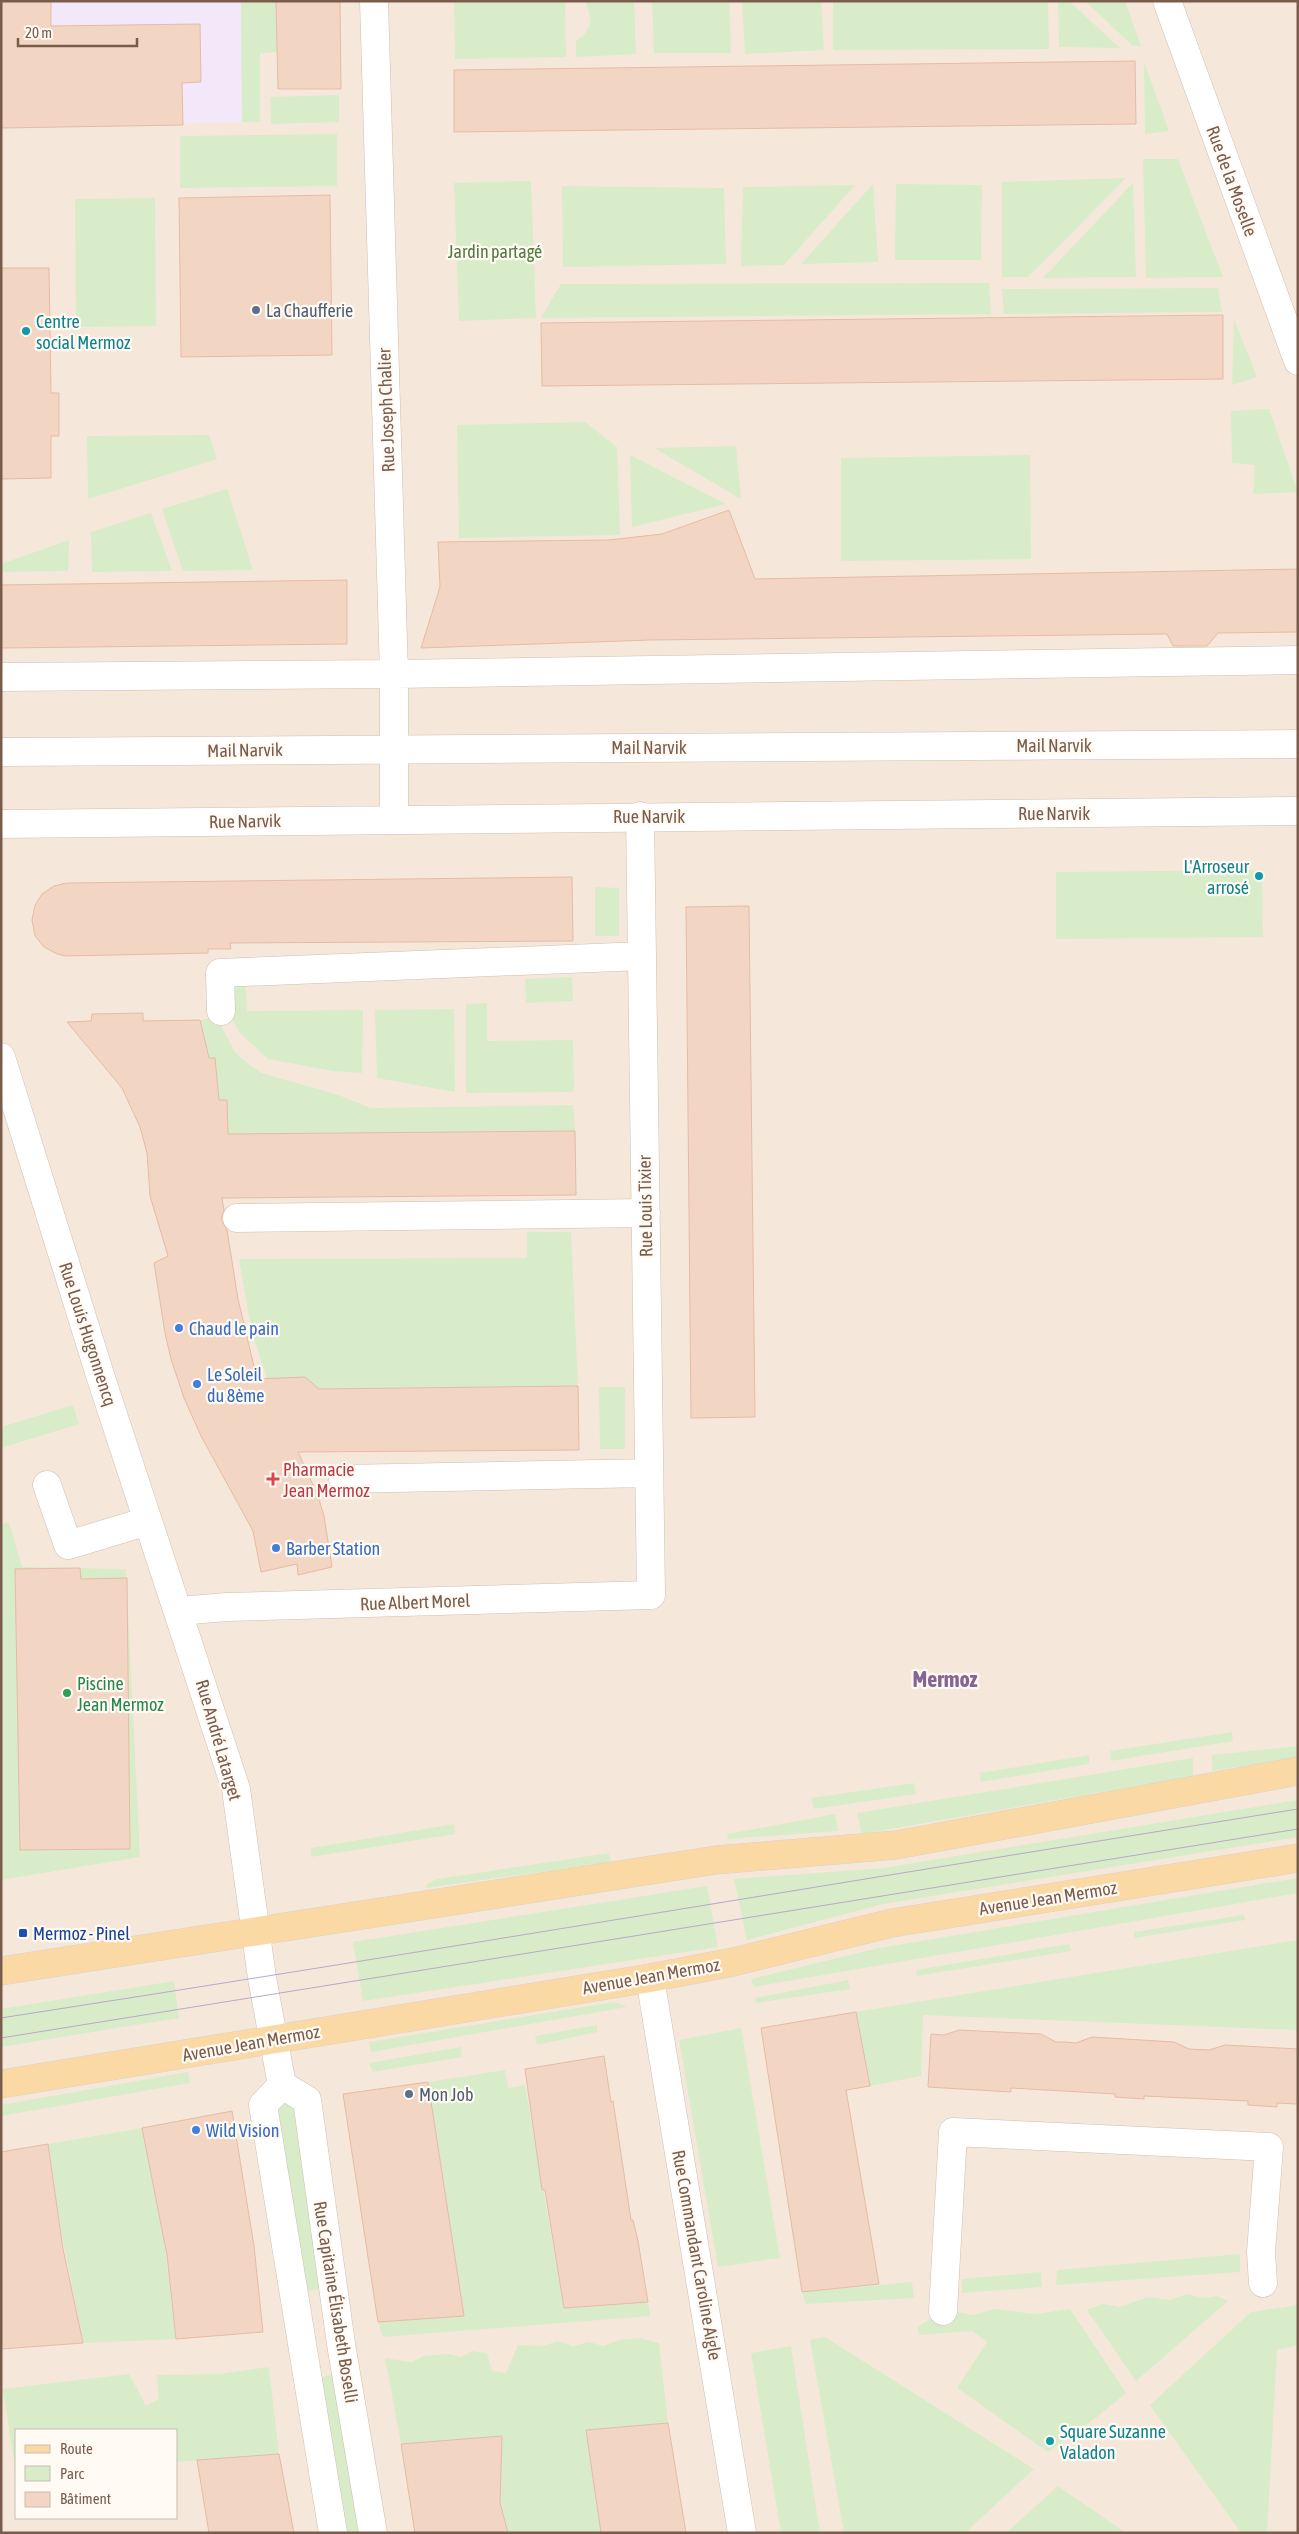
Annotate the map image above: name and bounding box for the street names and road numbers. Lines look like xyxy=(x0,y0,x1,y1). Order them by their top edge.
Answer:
street label: Rue de la Moselle xyxy=(1202,123,1262,239)
street label: Rue Joseph Chalier xyxy=(373,347,399,473)
street label: Mail Narvik xyxy=(1016,735,1092,756)
street label: Mail Narvik xyxy=(611,737,687,758)
street label: Mail Narvik xyxy=(207,739,283,761)
street label: Rue Narvik xyxy=(1018,803,1090,824)
street label: Rue Narvik xyxy=(613,806,685,827)
street label: Rue Narvik xyxy=(209,810,281,832)
street label: Rue Louis Tixier xyxy=(634,1154,656,1257)
street label: Rue Louis Hugonnencq xyxy=(55,1259,121,1409)
street label: Rue Albert Morel xyxy=(360,1590,471,1614)
street label: Rue André Latarget xyxy=(192,1677,246,1803)
street label: Avenue Jean Mermoz xyxy=(978,1877,1119,1919)
street label: Avenue Jean Mermoz xyxy=(581,1953,722,1998)
street label: Avenue Jean Mermoz xyxy=(181,2020,322,2065)
street label: Rue Commandant Caroline Aigle xyxy=(668,2148,726,2362)
street label: Rue Capitaine Élisabeth Boselli xyxy=(310,2200,362,2404)

